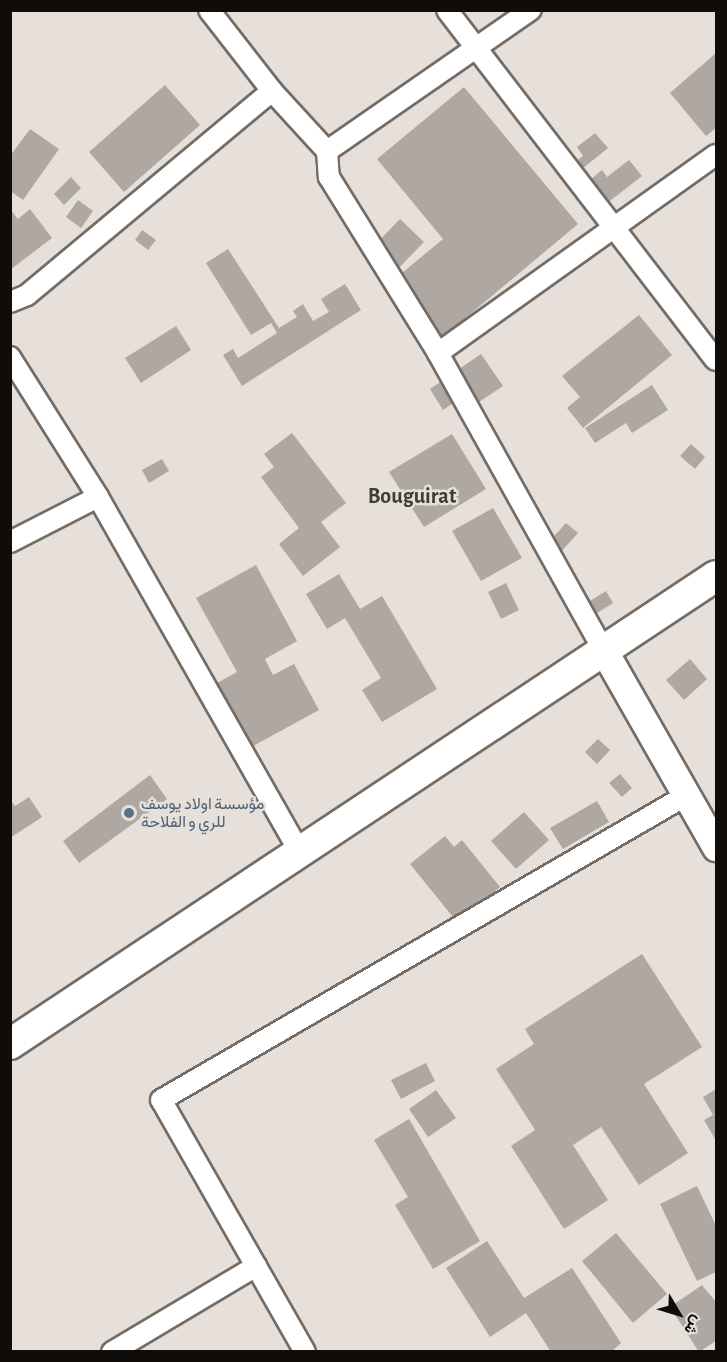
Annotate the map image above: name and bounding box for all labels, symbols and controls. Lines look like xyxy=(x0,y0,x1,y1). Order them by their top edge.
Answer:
district label: Bouguirat xyxy=(368,484,456,510)
place label: مؤسسة اولاد يوسف للري و الفلاحة xyxy=(141,794,264,832)
marker: مؤسسة اولاد يوسف للري و الفلاحة xyxy=(122,806,136,820)
north arrow xyxy=(649,1284,709,1344)
text: ش xyxy=(681,1313,705,1338)

